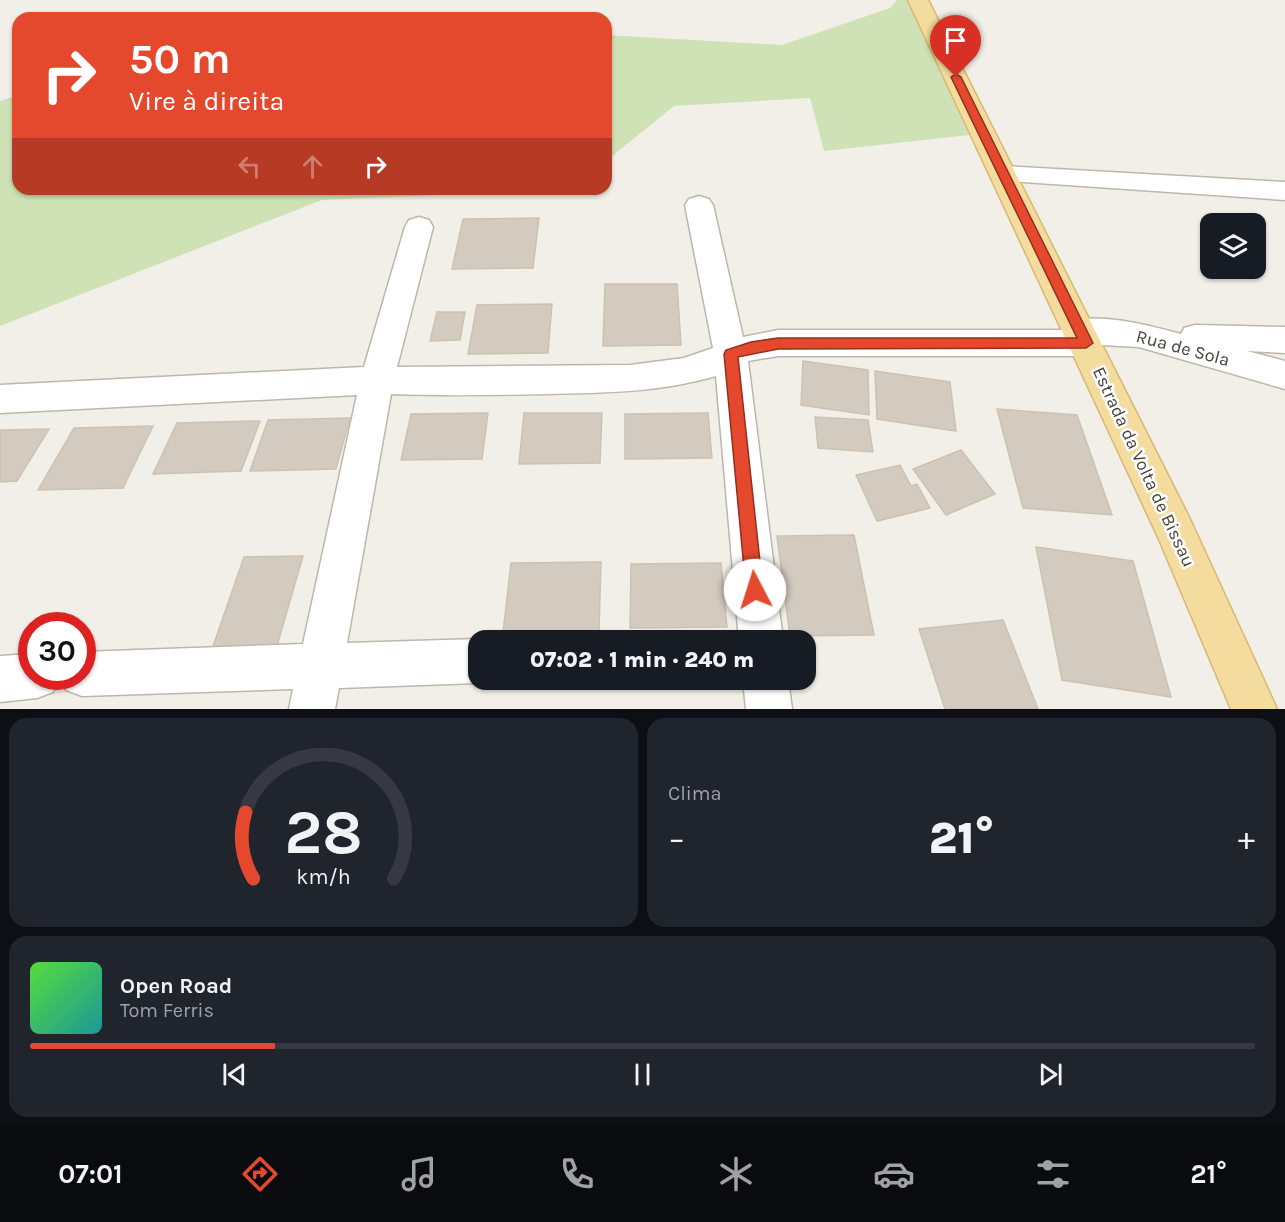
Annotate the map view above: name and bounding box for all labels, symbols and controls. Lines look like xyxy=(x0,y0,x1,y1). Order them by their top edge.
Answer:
pin xyxy=(930,15,981,77)
icon: arrive xyxy=(939,24,972,57)
text: 50 m xyxy=(129,34,231,84)
icon: right xyxy=(30,36,108,114)
text: Vire à direita xyxy=(129,85,284,117)
icon: left xyxy=(233,150,266,183)
icon: ahead xyxy=(296,150,329,183)
icon: right xyxy=(359,150,392,183)
map controls xyxy=(1200,213,1266,279)
button: layers xyxy=(1200,213,1266,279)
street label: Rua de Sola xyxy=(1134,325,1232,371)
street label: Estrada da Volta de Bissau xyxy=(1088,363,1200,571)
position arrow xyxy=(723,558,787,622)
speed limit sign: 30 xyxy=(18,612,96,690)
text: 07:02 · 1 min · 240 m xyxy=(530,647,754,673)
text: Clima xyxy=(668,782,722,805)
text: 28 xyxy=(284,796,363,869)
text: 21° xyxy=(929,812,994,864)
text: − xyxy=(668,819,685,857)
text: + xyxy=(1238,819,1255,857)
text: km/h xyxy=(296,865,351,890)
text: Open Road xyxy=(120,973,232,999)
text: Tom Ferris xyxy=(120,999,214,1022)
icon: previous xyxy=(218,1058,251,1091)
icon: pause xyxy=(626,1058,659,1091)
icon: next xyxy=(1034,1058,1067,1091)
icon: directions xyxy=(239,1153,281,1195)
icon: music xyxy=(398,1153,440,1195)
icon: phone xyxy=(556,1153,598,1195)
icon: climate xyxy=(715,1153,757,1195)
icon: car xyxy=(873,1153,915,1195)
icon: filters xyxy=(1032,1153,1074,1195)
text: 07:01 xyxy=(58,1158,123,1190)
text: 21° xyxy=(1190,1158,1227,1190)

